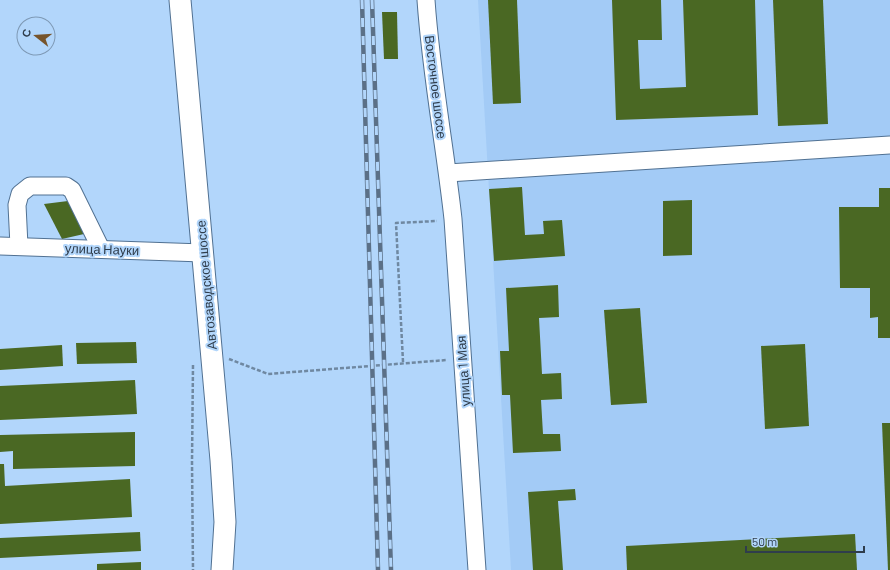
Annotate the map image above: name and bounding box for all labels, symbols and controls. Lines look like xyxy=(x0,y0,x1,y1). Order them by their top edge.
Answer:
north arrow xyxy=(16,16,56,56)
text: С xyxy=(19,27,33,39)
street label: Восточное шоссе xyxy=(422,34,450,140)
street label: Автозаводское шоссе xyxy=(192,220,220,350)
street label: улица Науки xyxy=(65,240,139,258)
street label: улица 1 Мая xyxy=(453,335,473,407)
scale bar xyxy=(746,528,864,554)
text: 50 m xyxy=(752,534,777,548)

